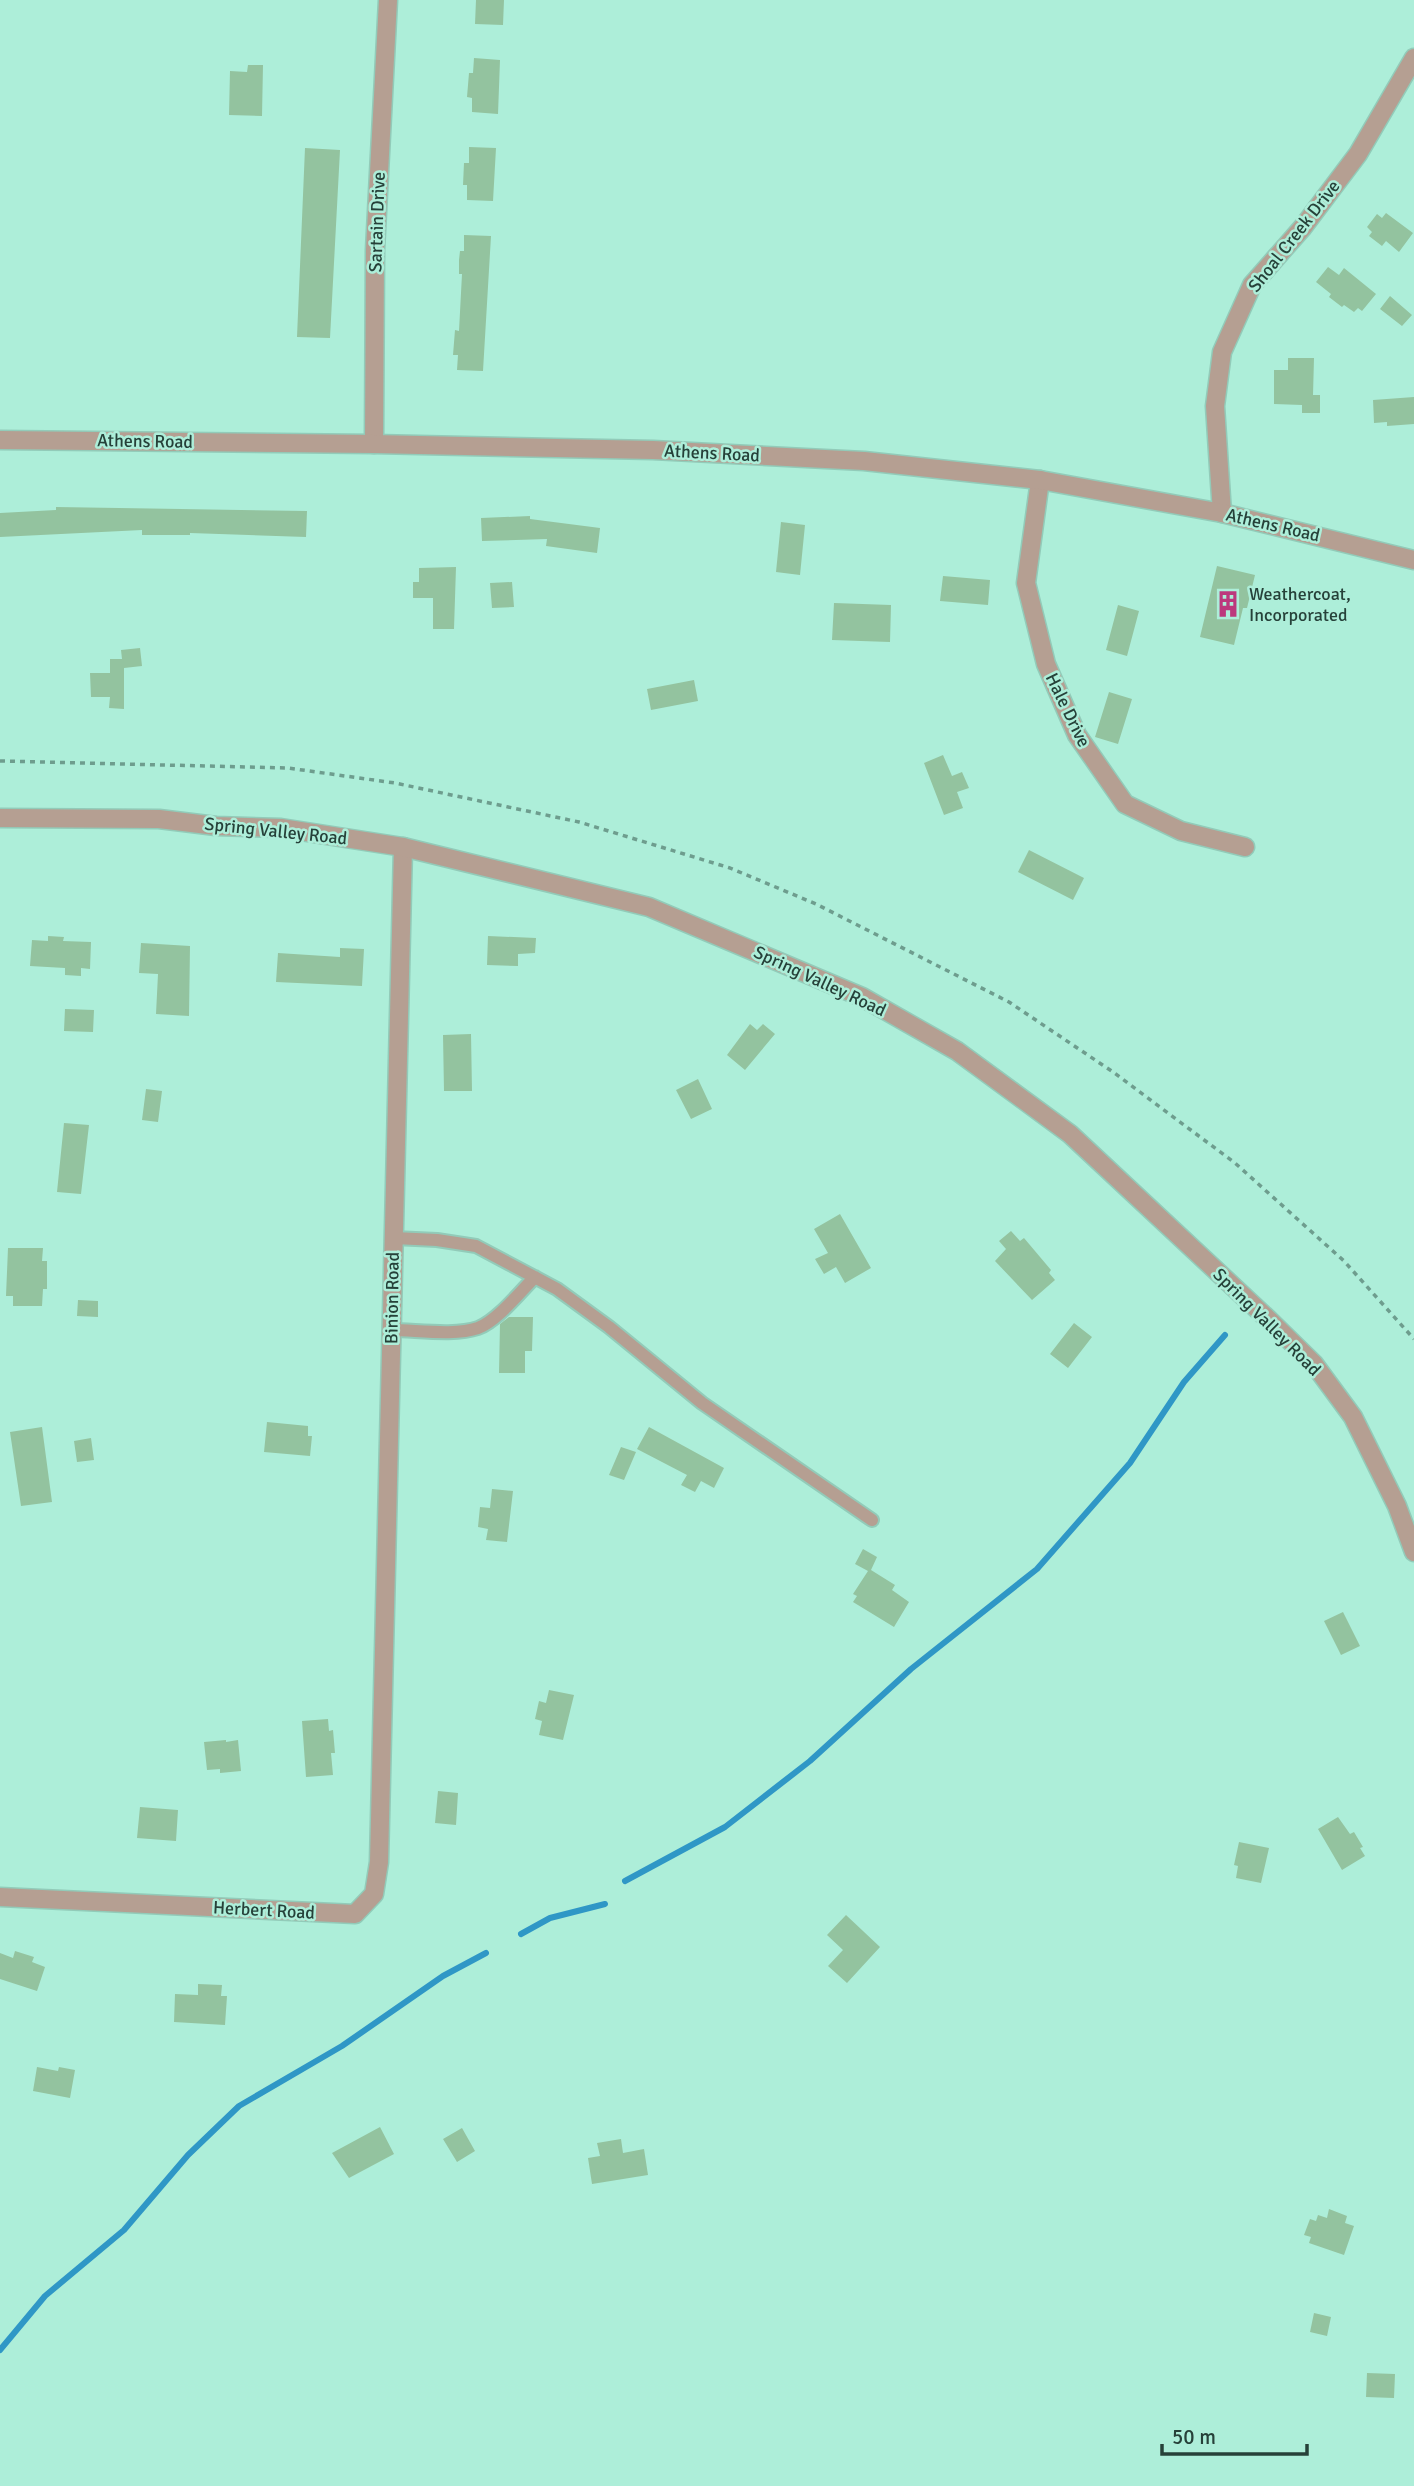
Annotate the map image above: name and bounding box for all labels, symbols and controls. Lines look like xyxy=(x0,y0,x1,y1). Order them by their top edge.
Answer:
street label: Sartain Drive xyxy=(364,171,390,273)
street label: Shoal Creek Drive xyxy=(1243,176,1345,296)
street label: Athens Road xyxy=(97,429,193,453)
street label: Athens Road xyxy=(663,440,761,466)
street label: Athens Road xyxy=(1224,503,1322,547)
place label: Weathercoat, Incorporated xyxy=(1249,583,1351,626)
building icon: Weathercoat, Incorporated xyxy=(1213,589,1243,619)
street label: Hale Drive xyxy=(1041,669,1095,751)
street label: Spring Valley Road xyxy=(204,813,348,849)
street label: Spring Valley Road xyxy=(750,941,890,1021)
street label: Binion Road xyxy=(380,1252,404,1344)
street label: Spring Valley Road xyxy=(1209,1264,1325,1380)
street label: Herbert Road xyxy=(212,1896,316,1924)
scale bar xyxy=(1162,2412,1307,2456)
text: 50 m xyxy=(1172,2424,1216,2450)

